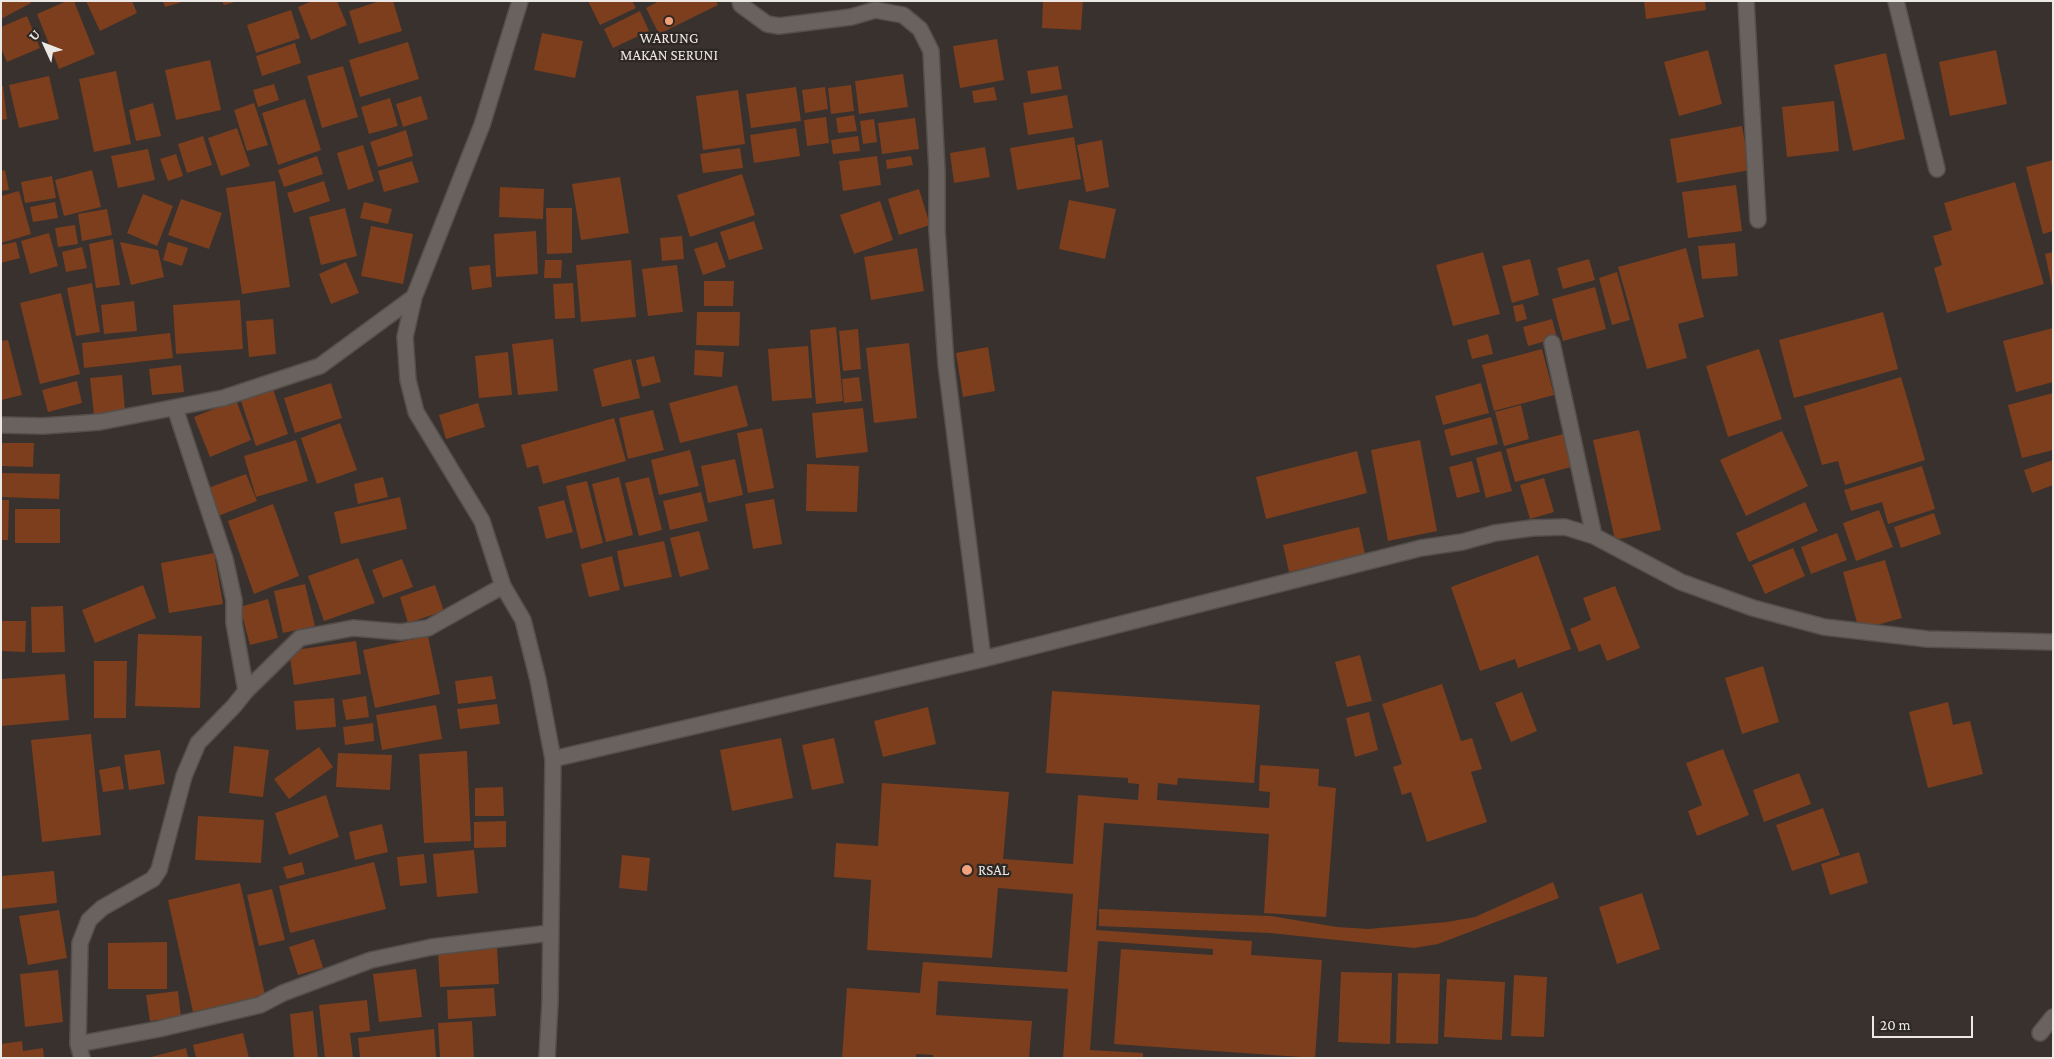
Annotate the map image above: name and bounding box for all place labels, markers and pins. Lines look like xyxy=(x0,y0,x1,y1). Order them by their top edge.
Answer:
marker: WARUNG MAKAN SERUNI xyxy=(663,15,675,27)
place label: WARUNG MAKAN SERUNI xyxy=(620,29,718,64)
place label: RSAL xyxy=(978,861,1009,879)
marker: RSAL xyxy=(960,863,974,877)

